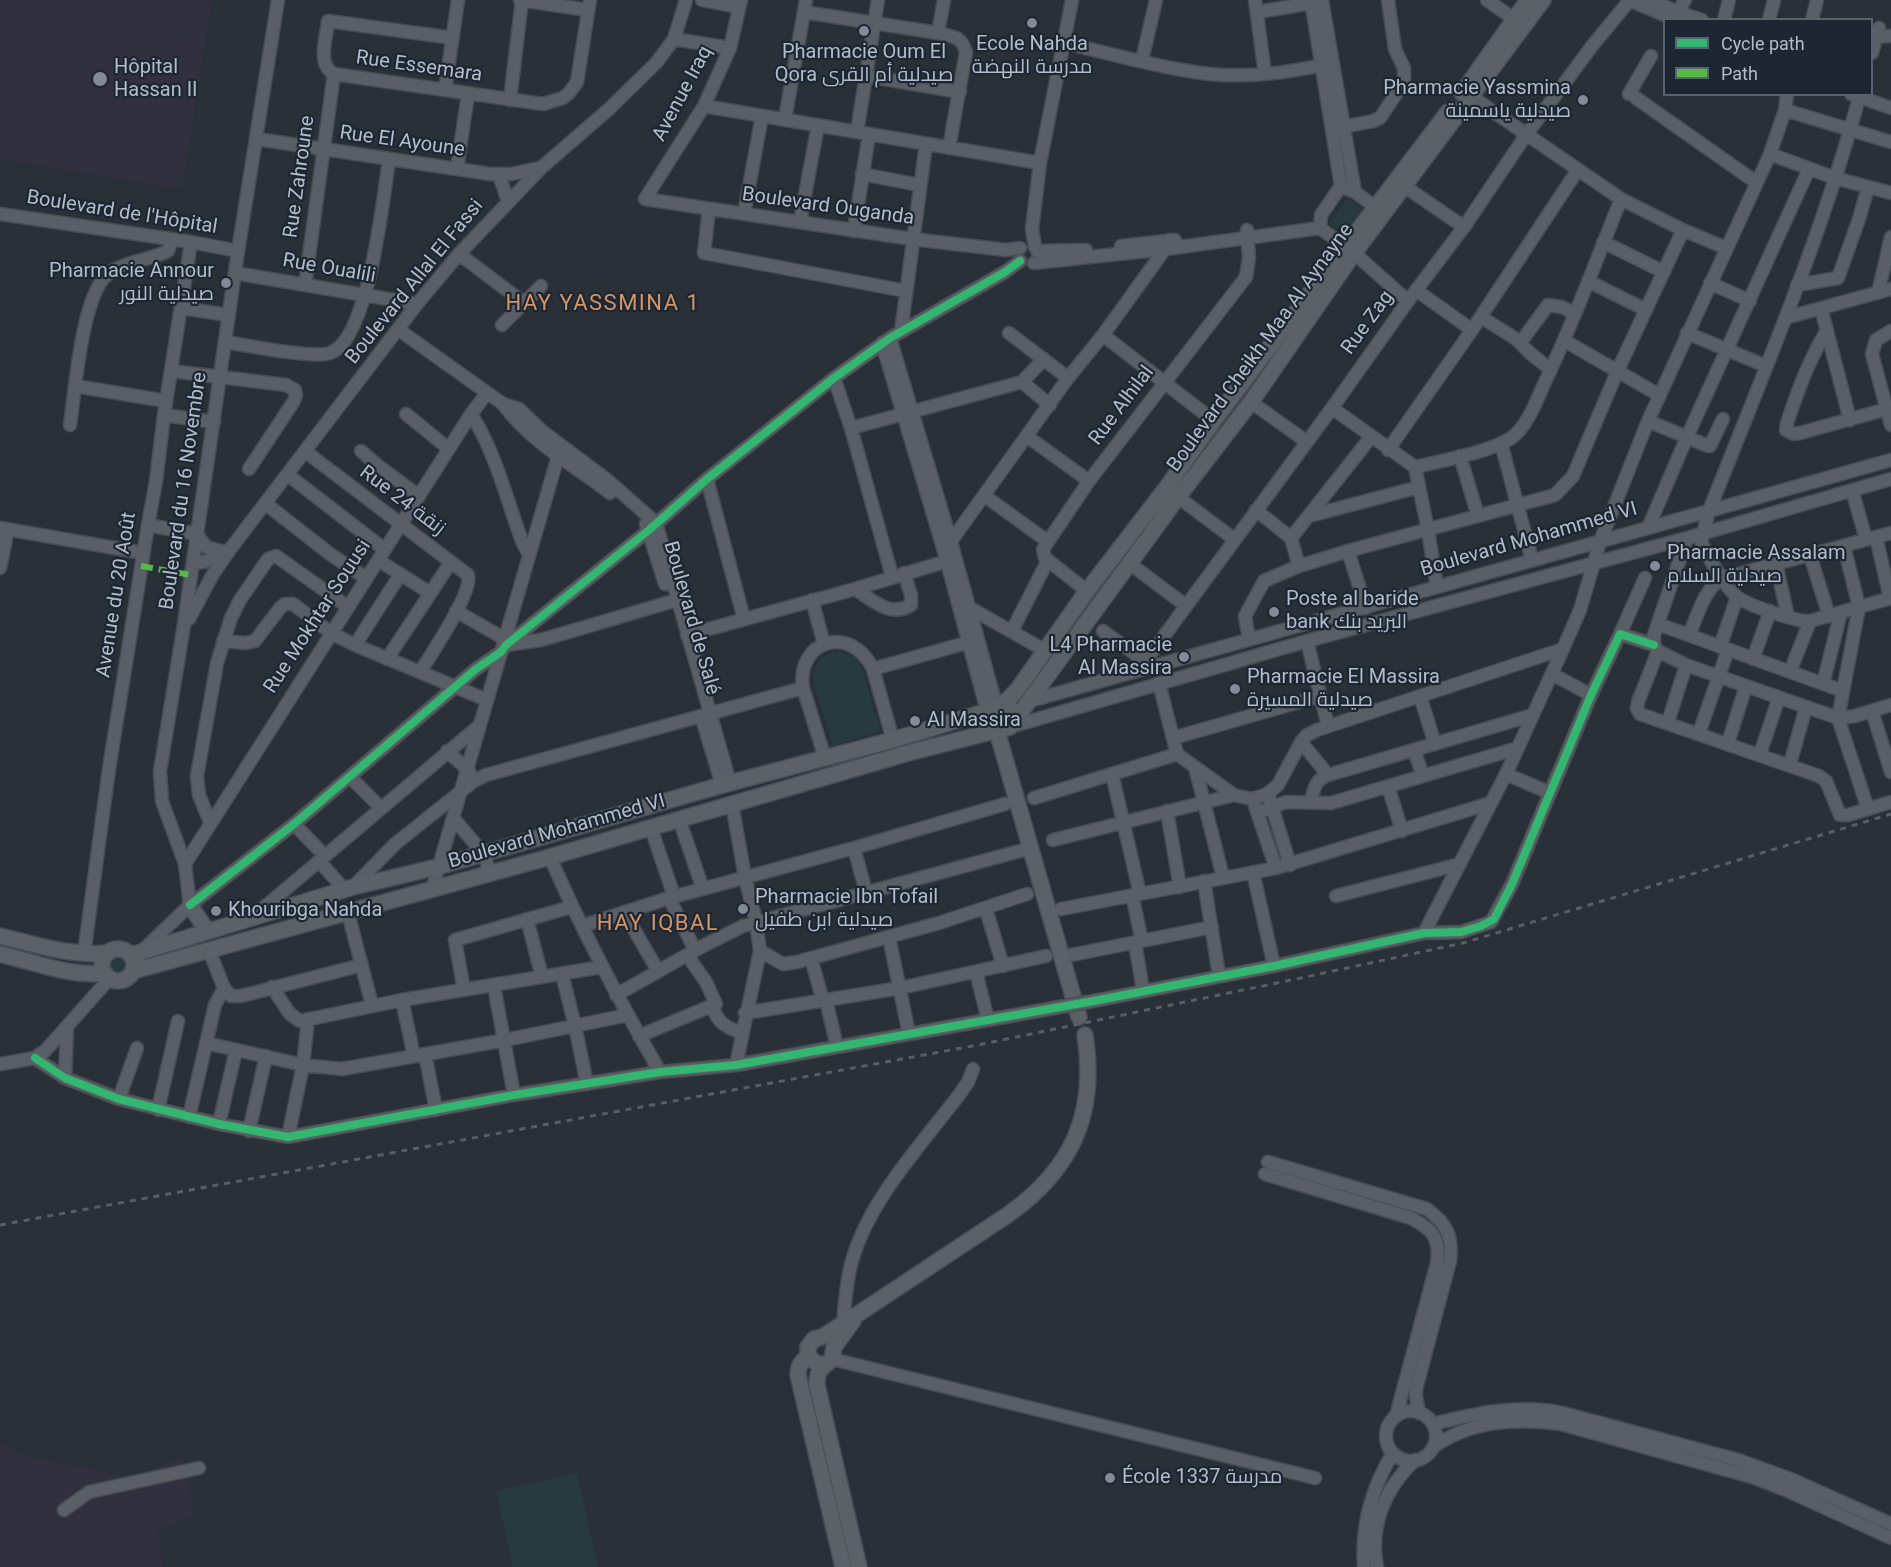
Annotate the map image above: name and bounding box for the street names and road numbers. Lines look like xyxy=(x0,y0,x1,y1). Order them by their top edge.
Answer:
street label: Avenue Iraq xyxy=(648,42,718,146)
street label: Rue Essemara xyxy=(354,46,484,88)
street label: Rue Zahroune xyxy=(280,114,320,240)
street label: Rue El Ayoune xyxy=(338,121,466,163)
street label: Boulevard Ouganda xyxy=(740,183,916,231)
street label: Boulevard de l'Hôpital xyxy=(25,186,219,240)
street label: Boulevard Allal El Fassi xyxy=(341,195,489,369)
street label: Boulevard Cheikh Maa Al Aynayne xyxy=(1163,219,1359,477)
street label: Rue Oualili xyxy=(281,249,377,289)
street label: Rue Zag xyxy=(1337,286,1399,360)
street label: Rue Alhilal xyxy=(1084,362,1160,450)
street label: Boulevard du 16 Novembre xyxy=(155,371,213,611)
street label: Rue 24 زنقة xyxy=(354,461,450,541)
street label: Boulevard Mohammed VI xyxy=(1418,498,1640,582)
street label: Avenue du 20 Août xyxy=(92,511,142,679)
street label: Rue Mokhtar Souusi xyxy=(259,536,377,698)
street label: Boulevard de Salé xyxy=(658,538,724,698)
street label: Boulevard Mohammed VI xyxy=(446,790,668,874)

